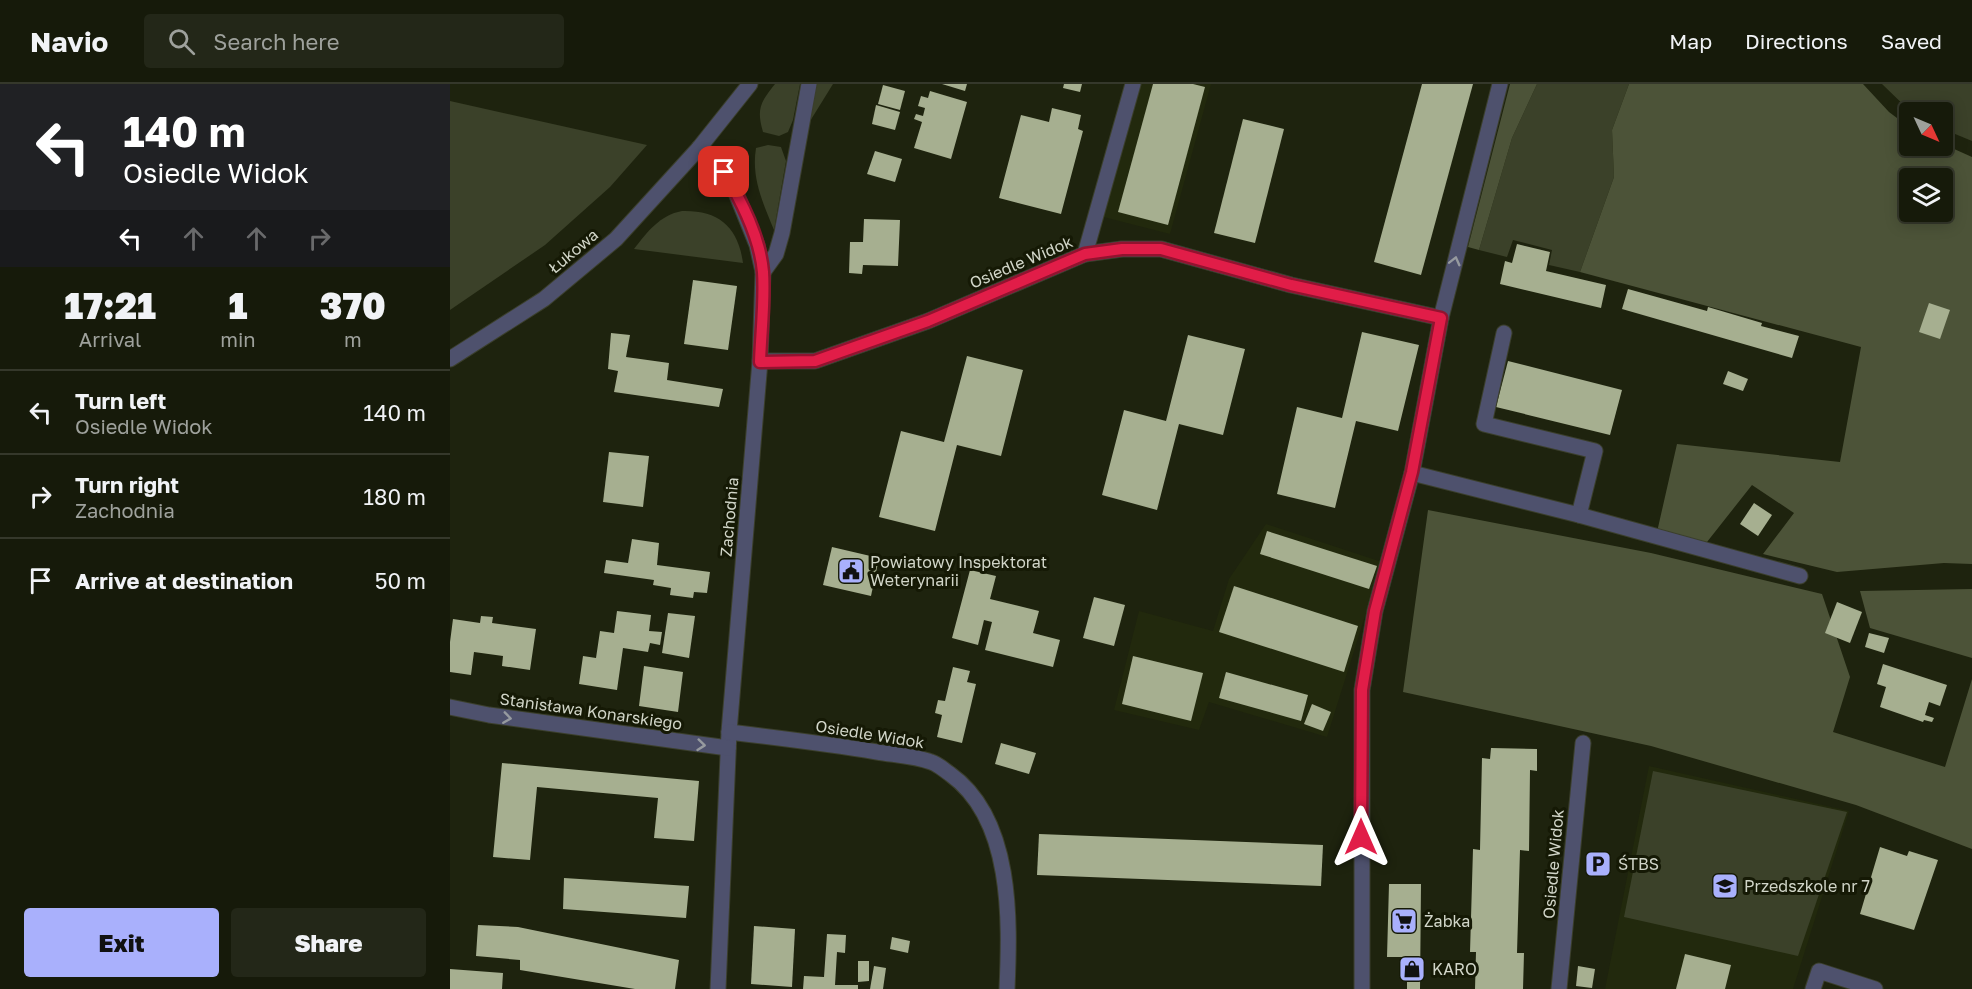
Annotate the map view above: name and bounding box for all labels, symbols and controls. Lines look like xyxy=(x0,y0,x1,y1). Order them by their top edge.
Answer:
search box xyxy=(144,14,564,68)
text: Navio xyxy=(30,25,108,58)
icon: search xyxy=(165,25,198,58)
text: Search here xyxy=(213,28,339,55)
text: Map xyxy=(1669,28,1712,54)
text: Directions xyxy=(1745,28,1848,54)
text: Saved xyxy=(1881,28,1942,54)
north arrow xyxy=(1899,102,1953,156)
map controls xyxy=(1899,102,1953,222)
text: 140 m xyxy=(123,106,245,156)
icon: left xyxy=(24,108,102,186)
pin xyxy=(698,146,749,197)
icon: arrive xyxy=(707,155,740,188)
text: Osiedle Widok xyxy=(123,157,309,189)
button: layers xyxy=(1899,168,1953,222)
icon: left xyxy=(114,222,147,255)
icon: ahead xyxy=(177,222,210,255)
icon: ahead xyxy=(240,222,273,255)
icon: right xyxy=(303,222,336,255)
street label: Łukowa xyxy=(544,224,602,278)
street label: Osiedle Widok xyxy=(966,231,1076,293)
one-way arrow xyxy=(1448,257,1461,267)
text: 17:21 xyxy=(64,284,156,327)
text: 1 xyxy=(228,284,247,327)
text: 370 xyxy=(320,284,386,327)
text: Arrival xyxy=(79,327,141,351)
text: min xyxy=(220,327,256,351)
text: m xyxy=(344,327,362,351)
text: Turn left xyxy=(75,387,166,414)
icon: left xyxy=(24,396,57,429)
text: 140 m xyxy=(363,399,426,426)
text: Osiedle Widok xyxy=(75,414,213,438)
text: Turn right xyxy=(75,471,179,498)
street label: Zachodnia xyxy=(716,476,742,558)
icon: right xyxy=(24,480,57,513)
text: 180 m xyxy=(363,483,426,510)
text: Zachodnia xyxy=(75,498,175,522)
place label: Powiatowy Inspektorat Weterynarii xyxy=(870,552,1047,590)
public building icon: Powiatowy Inspektorat Weterynarii xyxy=(836,556,866,586)
icon: arrive xyxy=(24,564,57,597)
text: Arrive at destination xyxy=(75,567,293,594)
text: 50 m xyxy=(375,567,426,594)
street label: Stanisława Konarskiego xyxy=(499,688,683,734)
one-way arrow xyxy=(503,711,512,723)
street label: Osiedle Widok xyxy=(814,716,926,752)
one-way arrow xyxy=(696,738,705,751)
position arrow xyxy=(1329,805,1393,869)
street label: Osiedle Widok xyxy=(1538,808,1568,920)
parking icon: ŚTBS xyxy=(1583,849,1613,879)
place label: ŚTBS xyxy=(1618,854,1659,874)
school or university icon: Przedszkole nr 7 xyxy=(1710,871,1740,901)
place label: Przedszkole nr 7 xyxy=(1744,876,1870,896)
supermarket icon: Żabka xyxy=(1389,906,1419,936)
button: Exit xyxy=(24,908,219,977)
button: Share xyxy=(231,908,426,977)
place label: Żabka xyxy=(1424,911,1470,931)
shop icon: KARO xyxy=(1397,954,1427,984)
place label: KARO xyxy=(1432,959,1477,979)

